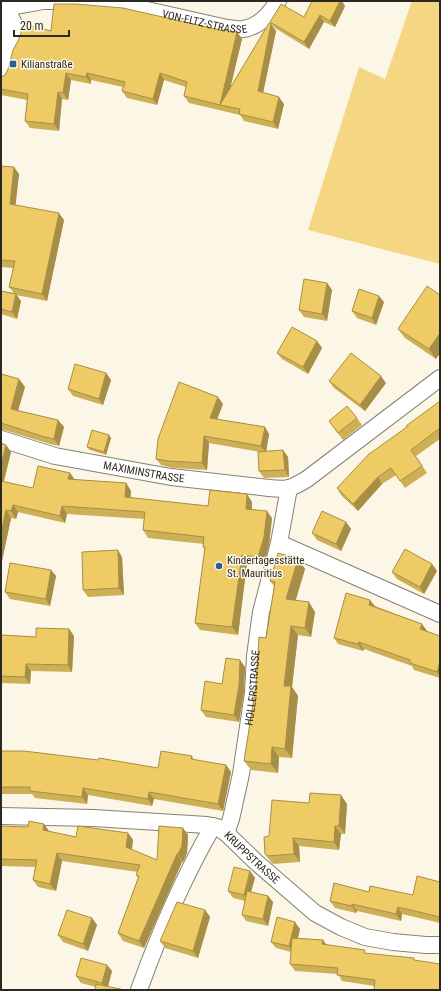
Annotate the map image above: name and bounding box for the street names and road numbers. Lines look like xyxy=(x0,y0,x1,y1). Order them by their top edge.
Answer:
street label: VON-ELTZ-STRASSE xyxy=(161,7,248,36)
street label: MAXIMINSTRASSE xyxy=(102,458,186,485)
street label: HOLLERSTRASSE xyxy=(242,649,262,726)
street label: KRUPPSTRASSE xyxy=(222,829,283,887)

